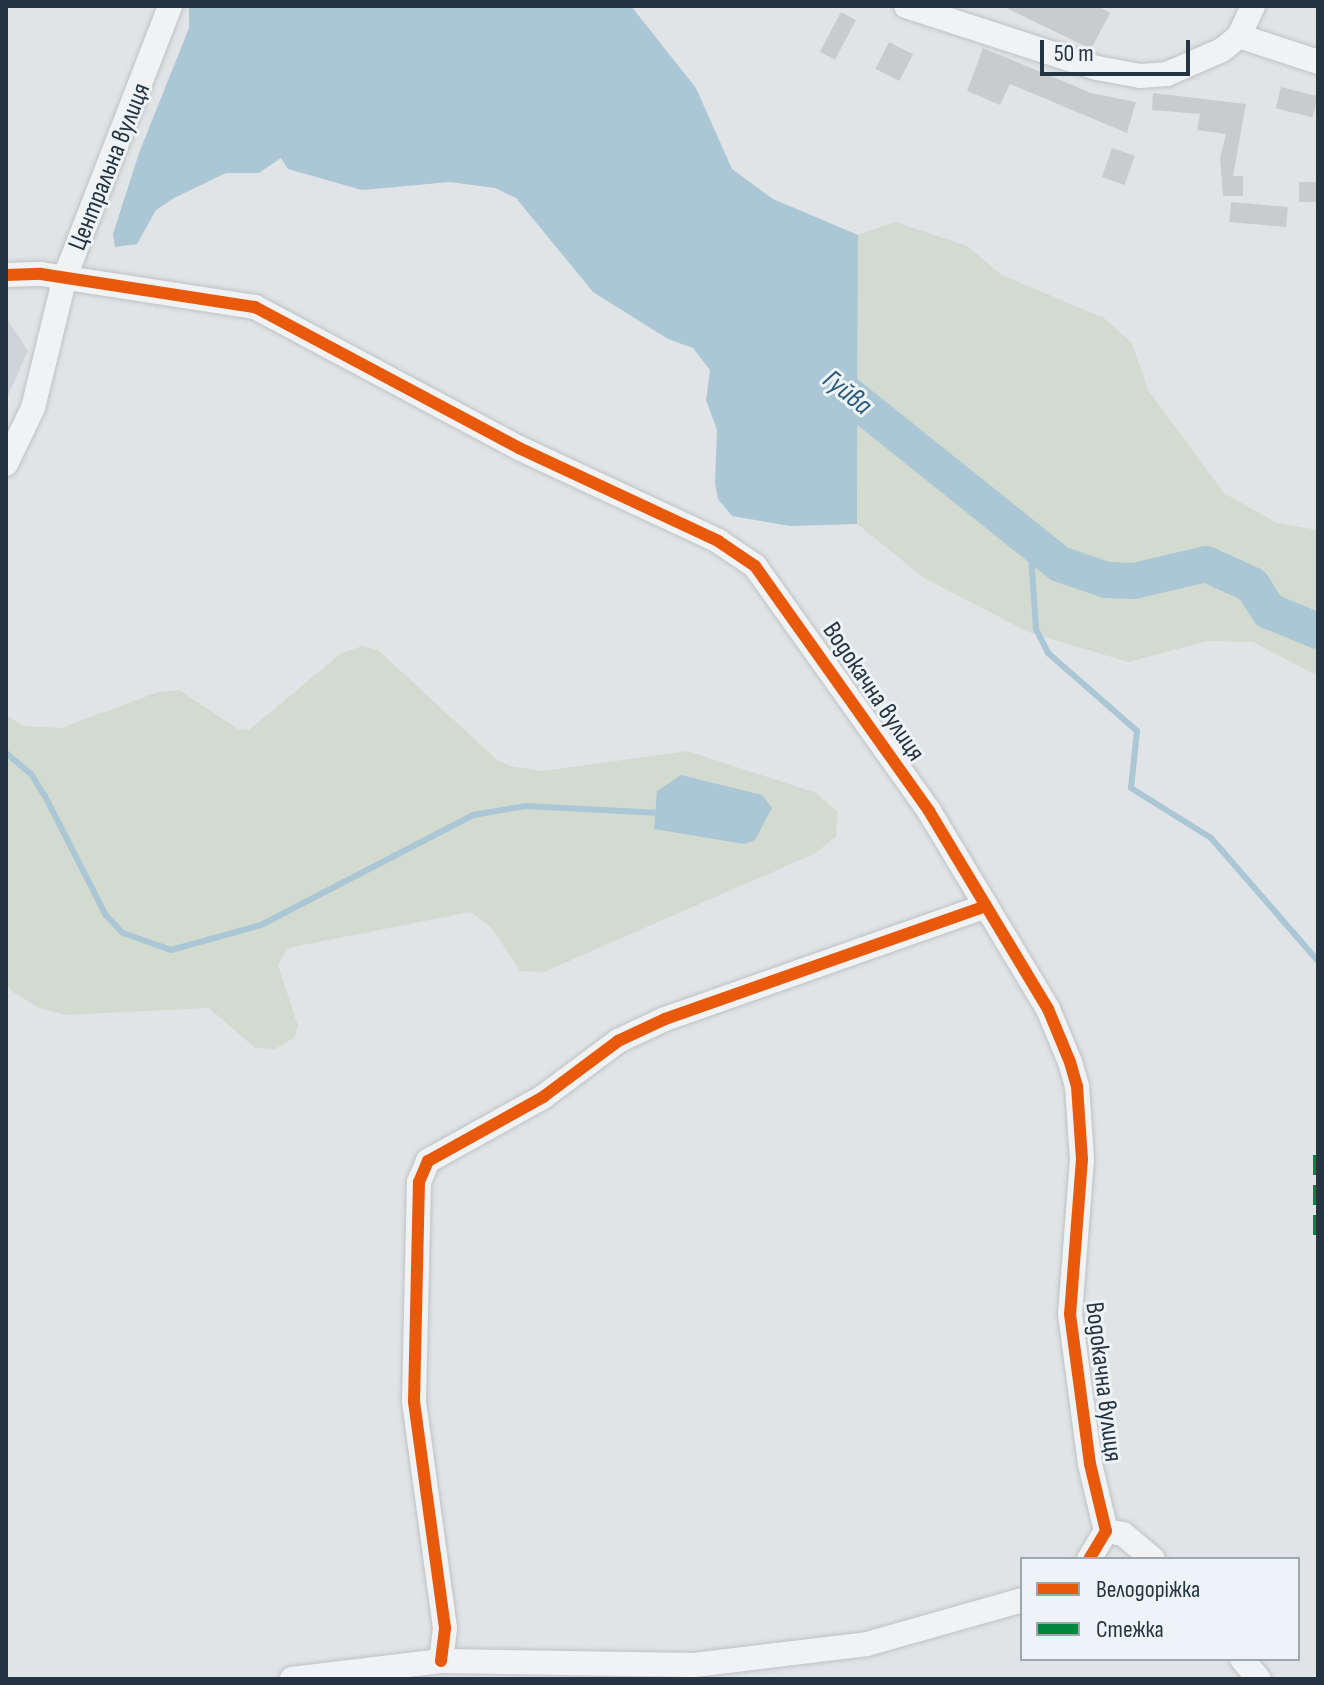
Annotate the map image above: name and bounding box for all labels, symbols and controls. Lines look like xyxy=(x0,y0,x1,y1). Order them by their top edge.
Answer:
scale bar xyxy=(1044,24,1194,74)
text: 50 m xyxy=(1054,39,1094,68)
street label: Центральна вулиця xyxy=(62,79,158,255)
water label: Гуйва xyxy=(816,363,878,423)
street label: Водокачна вулиця xyxy=(815,617,931,767)
street label: Водокачна вулиця xyxy=(1078,1300,1128,1464)
legend xyxy=(1020,1557,1300,1661)
text: Велодоріжка xyxy=(1096,1575,1200,1604)
text: Стежка xyxy=(1096,1615,1164,1644)

